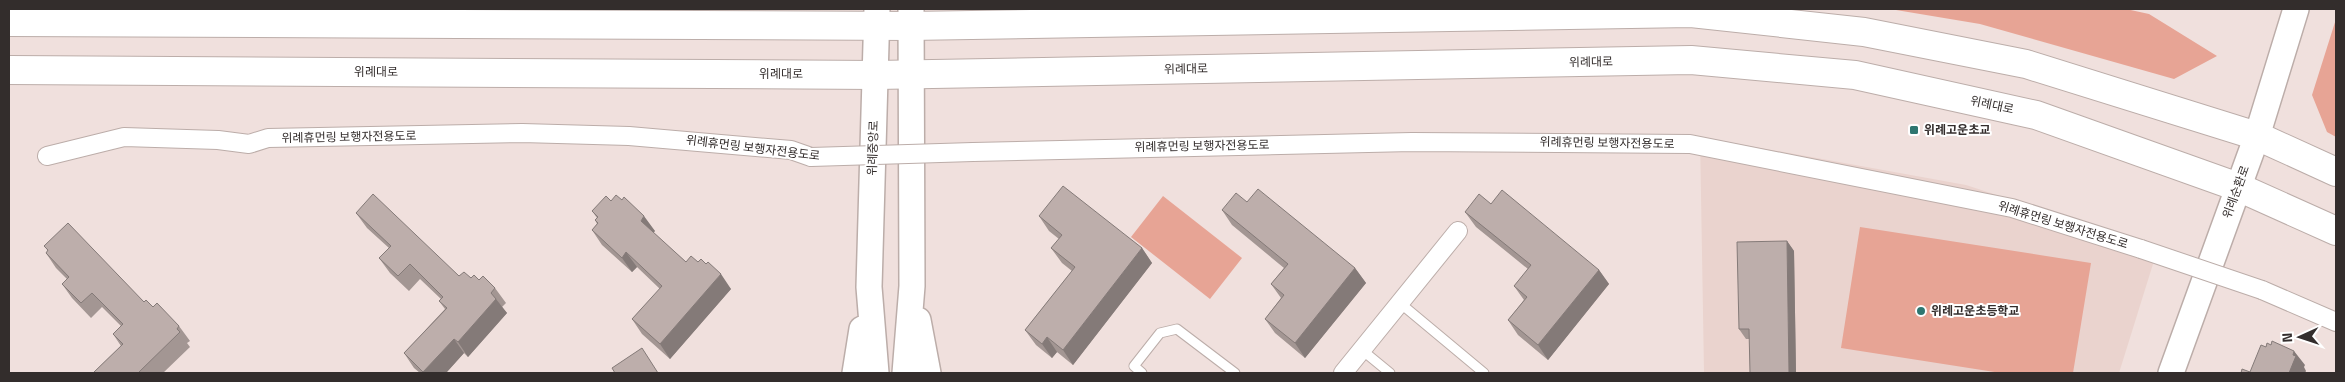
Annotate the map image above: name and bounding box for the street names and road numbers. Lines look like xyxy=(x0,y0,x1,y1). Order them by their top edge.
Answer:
street label: 위례대로 xyxy=(1569,52,1613,71)
street label: 위례대로 xyxy=(1164,59,1208,78)
street label: 위례대로 xyxy=(354,62,398,81)
street label: 위례대로 xyxy=(759,64,803,83)
street label: 위례대로 xyxy=(1969,91,2016,118)
street label: 위례중앙로 xyxy=(862,120,883,176)
street label: 위례휴먼링 보행자전용도로 xyxy=(281,126,417,147)
street label: 위례휴먼링 보행자전용도로 xyxy=(685,130,821,165)
street label: 위례휴먼링 보행자전용도로 xyxy=(1539,132,1675,153)
street label: 위례휴먼링 보행자전용도로 xyxy=(1134,135,1270,156)
street label: 위례순환로 xyxy=(2217,163,2254,221)
street label: 위례휴먼링 보행자전용도로 xyxy=(1996,196,2131,253)

